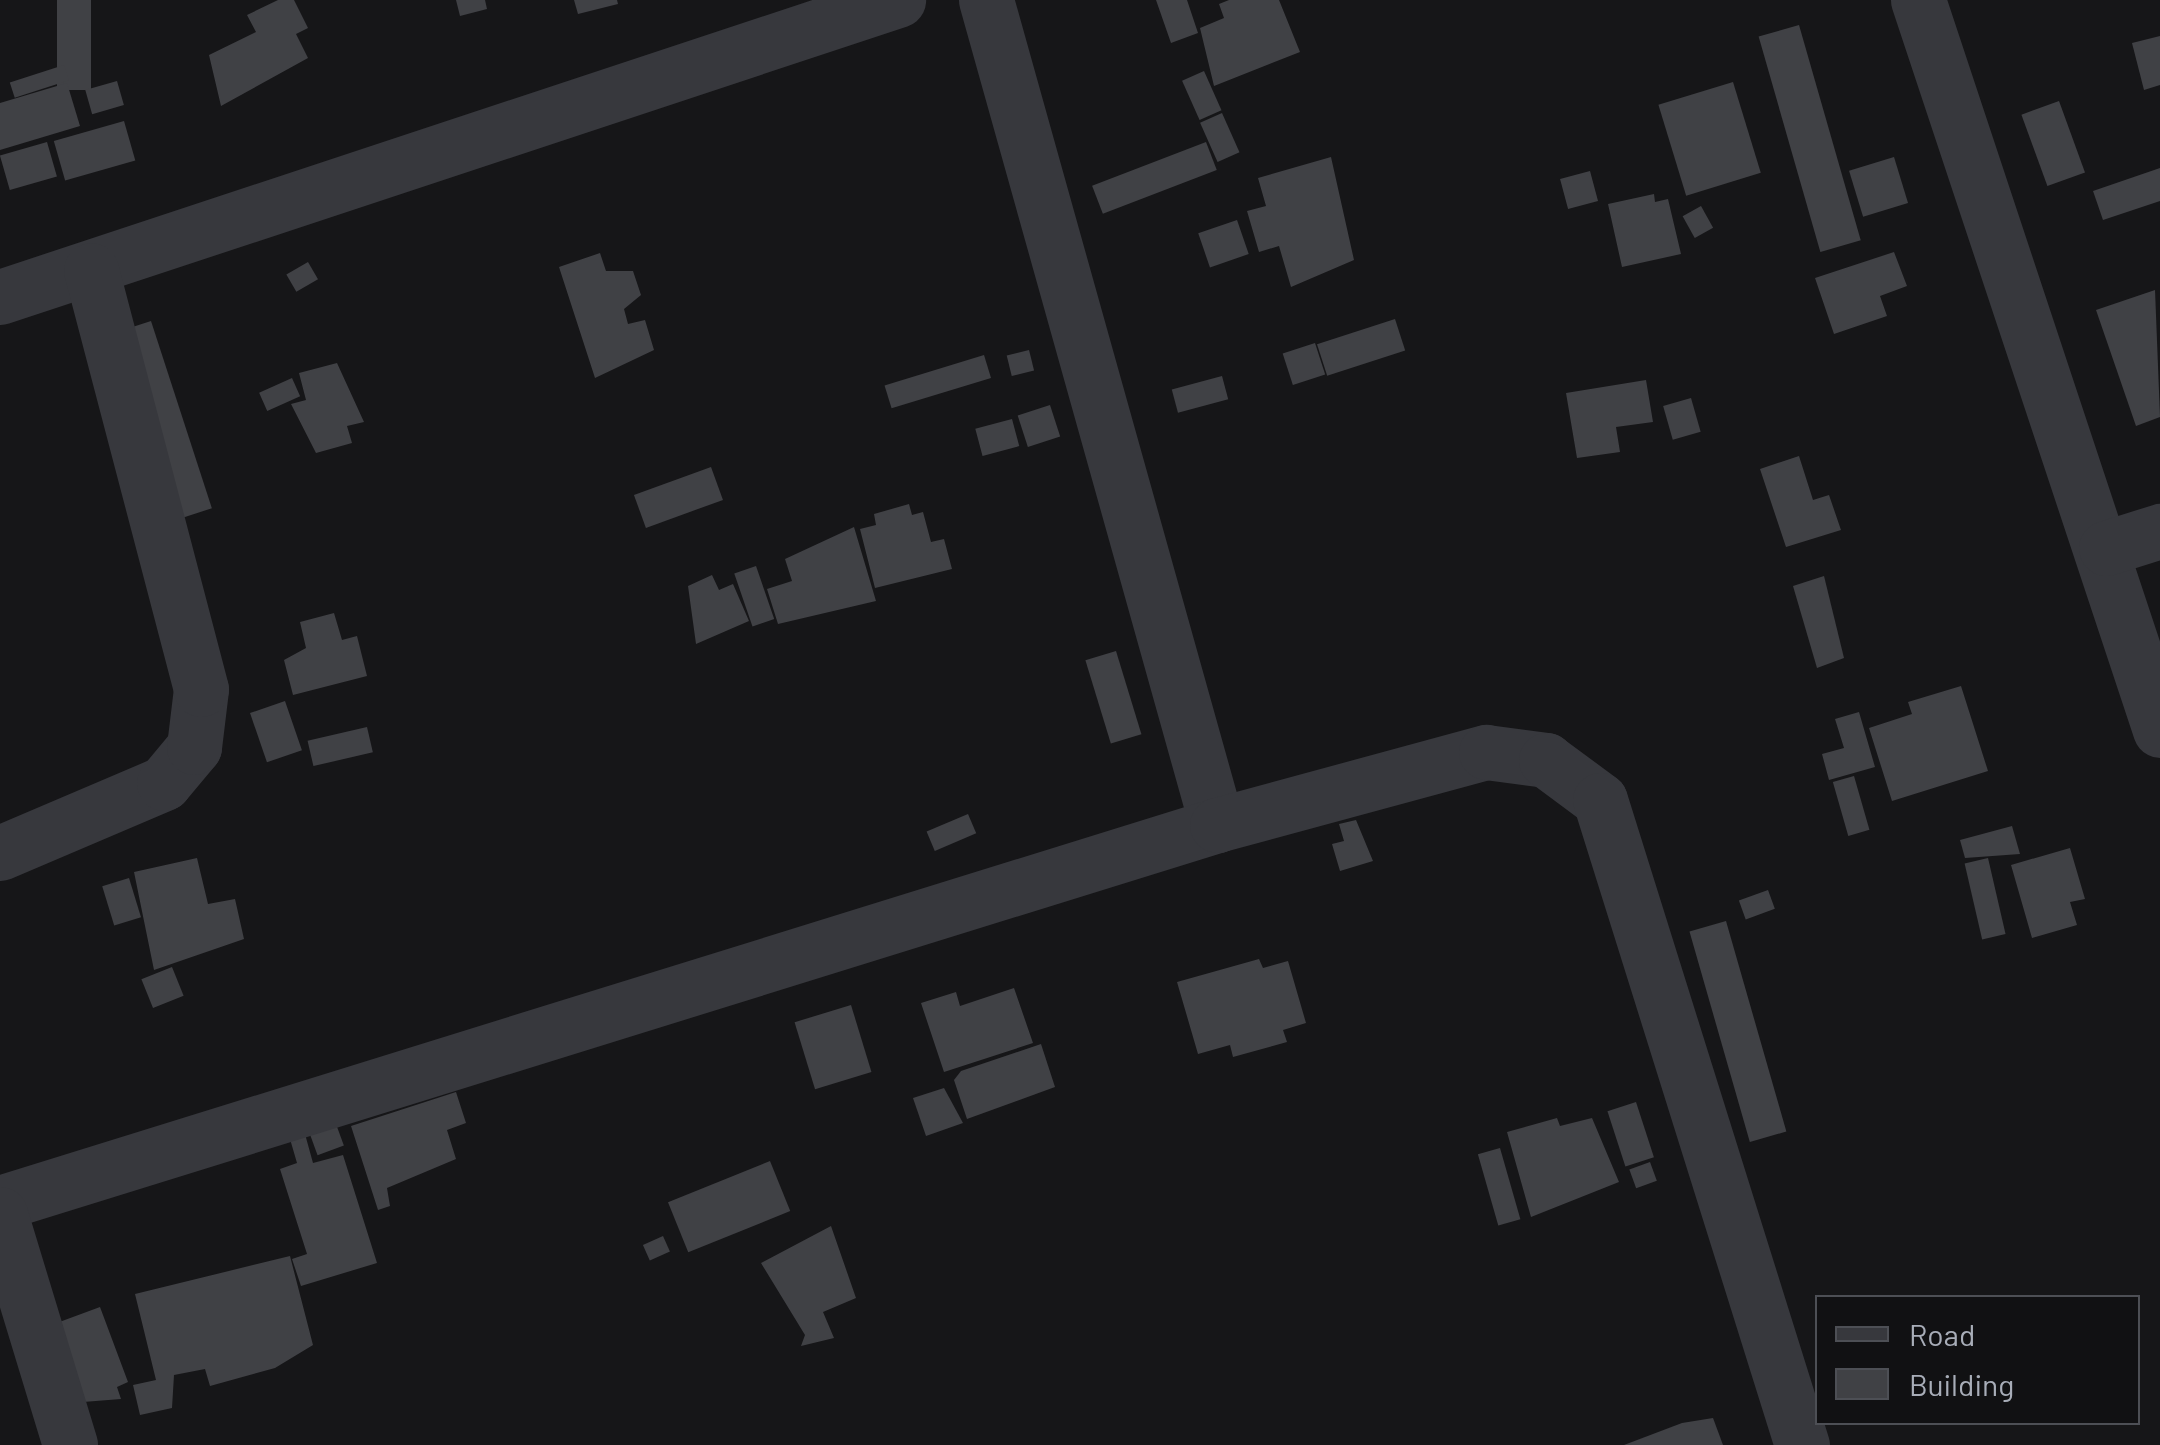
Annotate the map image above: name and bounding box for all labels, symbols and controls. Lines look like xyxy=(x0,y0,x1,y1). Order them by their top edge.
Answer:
legend xyxy=(1815,1295,2140,1425)
text: Road xyxy=(1909,1316,1975,1352)
text: Building xyxy=(1909,1366,2014,1402)

